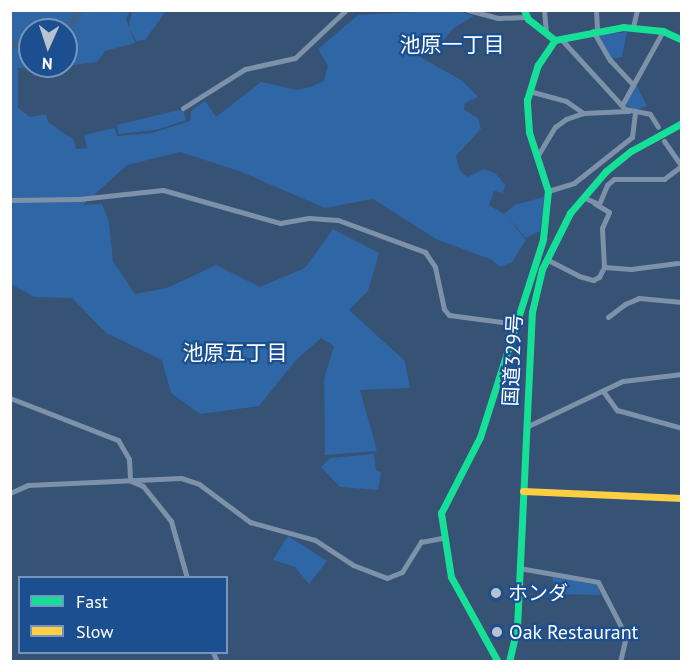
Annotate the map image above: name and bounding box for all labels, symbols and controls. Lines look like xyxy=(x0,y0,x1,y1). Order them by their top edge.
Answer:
north arrow xyxy=(18,18,78,78)
district label: 池原一丁目 xyxy=(400,32,504,58)
text: N xyxy=(41,54,53,74)
street label: 国道329号 xyxy=(499,313,527,407)
district label: 池原五丁目 xyxy=(183,340,287,366)
legend xyxy=(18,576,228,654)
place label: ホンダ xyxy=(508,581,568,605)
marker: ホンダ xyxy=(489,586,503,600)
text: Fast xyxy=(76,590,108,613)
text: Slow xyxy=(76,620,114,643)
place label: Oak Restaurant xyxy=(509,620,639,644)
marker: Oak Restaurant xyxy=(490,625,504,639)

